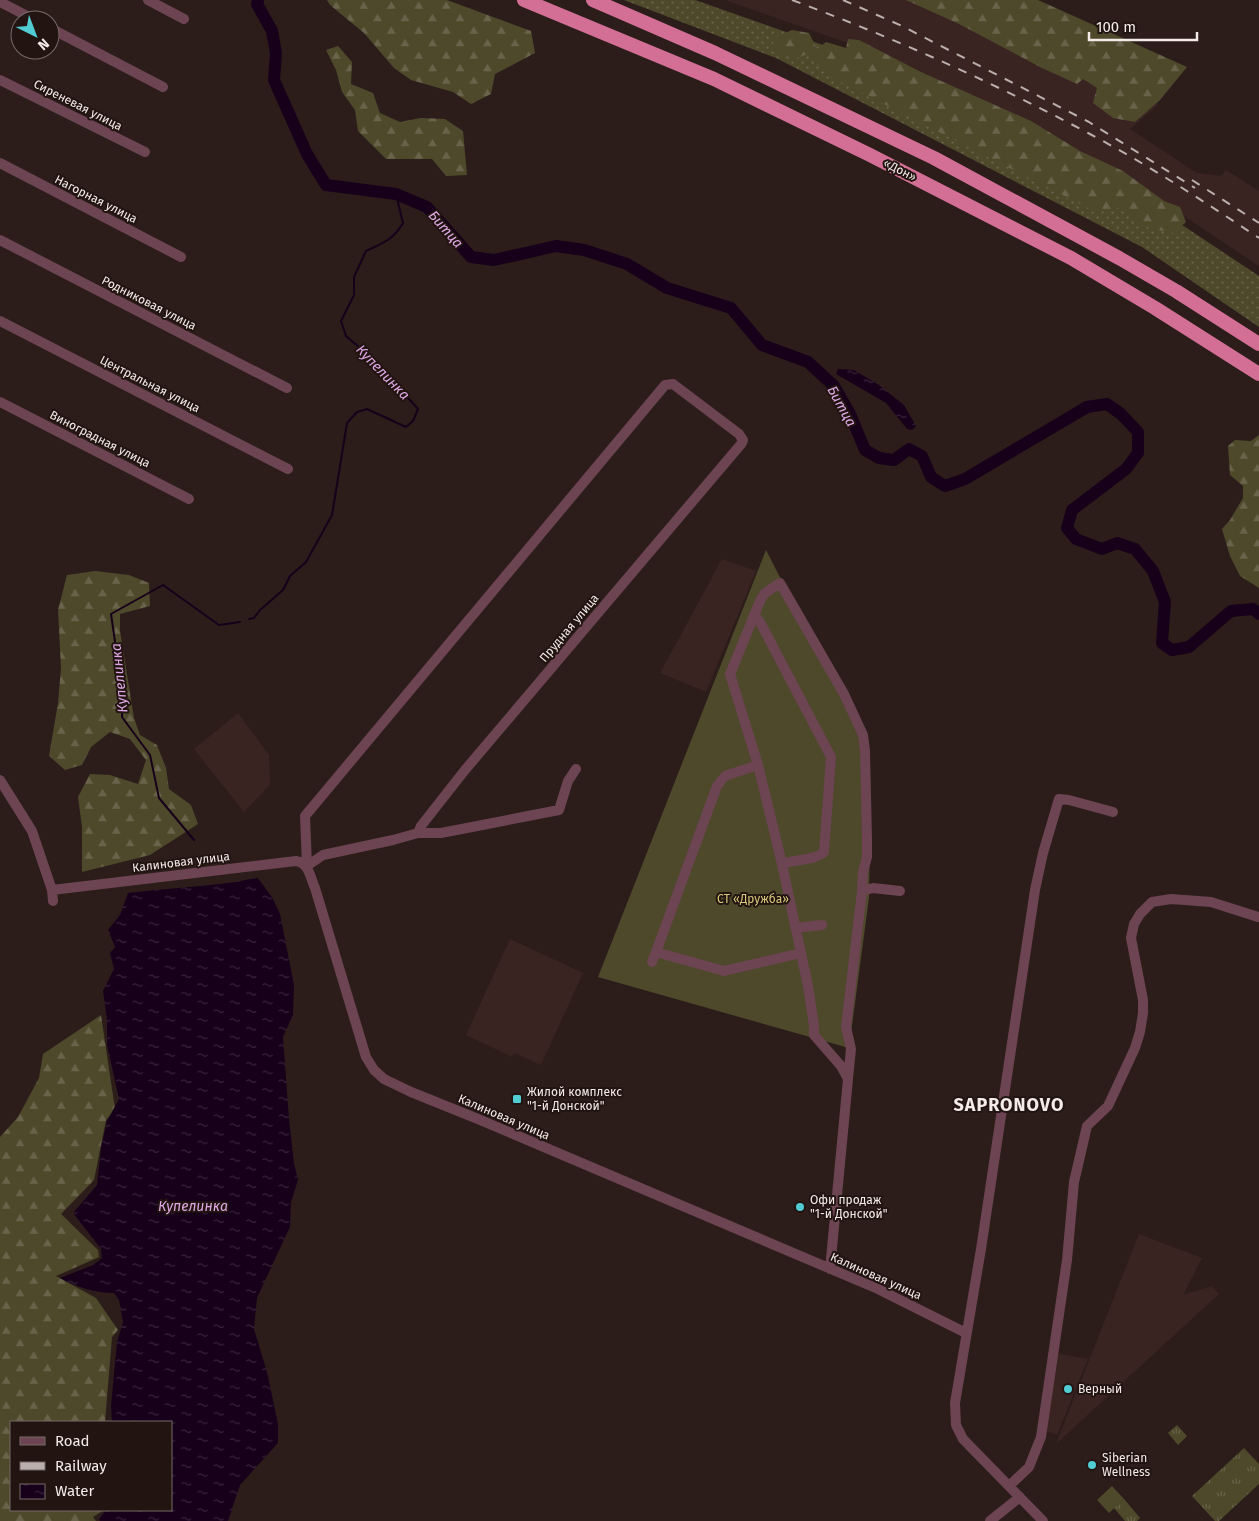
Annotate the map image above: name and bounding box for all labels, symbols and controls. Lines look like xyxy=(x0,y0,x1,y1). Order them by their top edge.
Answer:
north arrow xyxy=(10,10,60,60)
scale bar xyxy=(1089,10,1196,42)
text: 100 m xyxy=(1096,18,1136,36)
text: N xyxy=(34,35,53,54)
street label: Сиреневая улица xyxy=(31,77,125,133)
street label: «Дон» xyxy=(881,156,919,184)
street label: Нагорная улица xyxy=(52,172,140,226)
water label: Битца xyxy=(425,207,466,252)
street label: Родниковая улица xyxy=(99,273,199,333)
water label: Купелинка xyxy=(352,341,413,403)
street label: Центральная улица xyxy=(98,353,202,415)
water label: Битца xyxy=(823,383,860,430)
street label: Виноградная улица xyxy=(47,408,153,470)
street label: Прудная улица xyxy=(536,591,602,665)
water label: Купелинка xyxy=(107,642,132,714)
street label: Калиновая улица xyxy=(131,849,231,875)
park label: СТ «Дружба» xyxy=(717,892,789,906)
place label: Жилой комплекс "1-й Донской" xyxy=(527,1085,622,1113)
street label: Калиновая улица xyxy=(456,1091,552,1143)
marker: Жилой комплекс "1-й Донской" xyxy=(511,1093,523,1105)
district label: SAPRONOVO xyxy=(954,1094,1064,1116)
place label: Офи продаж "1-й Донской" xyxy=(810,1193,888,1221)
water label: Купелинка xyxy=(158,1198,228,1215)
marker: Офи продаж "1-й Донской" xyxy=(794,1201,806,1213)
street label: Калиновая улица xyxy=(828,1250,924,1302)
place label: Верный xyxy=(1078,1382,1122,1396)
marker: Верный xyxy=(1062,1383,1074,1395)
legend xyxy=(10,1421,172,1511)
text: Road xyxy=(55,1432,90,1450)
place label: Siberian Wellness xyxy=(1102,1451,1150,1479)
text: Railway xyxy=(55,1457,107,1475)
marker: Siberian Wellness xyxy=(1086,1459,1098,1471)
text: Water xyxy=(55,1482,94,1500)

